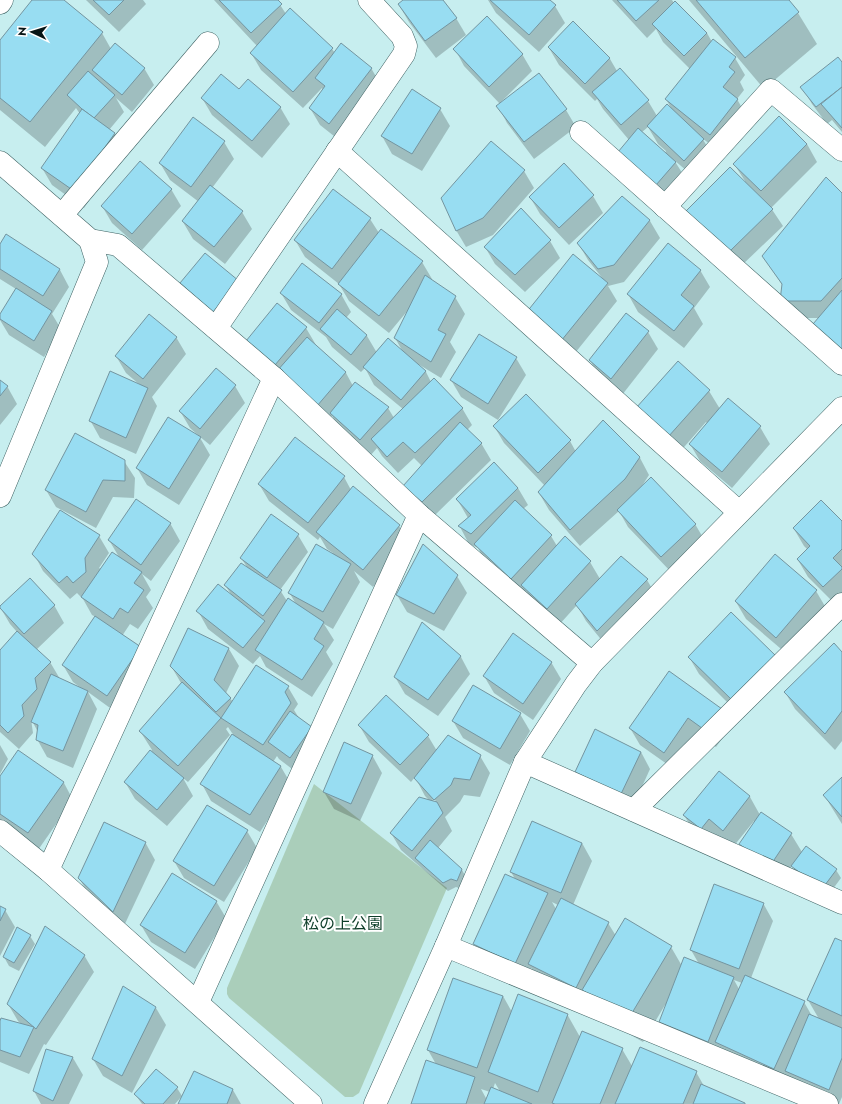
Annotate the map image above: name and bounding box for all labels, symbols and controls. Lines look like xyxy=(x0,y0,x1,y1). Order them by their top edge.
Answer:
north arrow xyxy=(12,12,52,52)
text: N xyxy=(14,26,30,36)
park label: 松の上公園 xyxy=(303,912,383,935)

